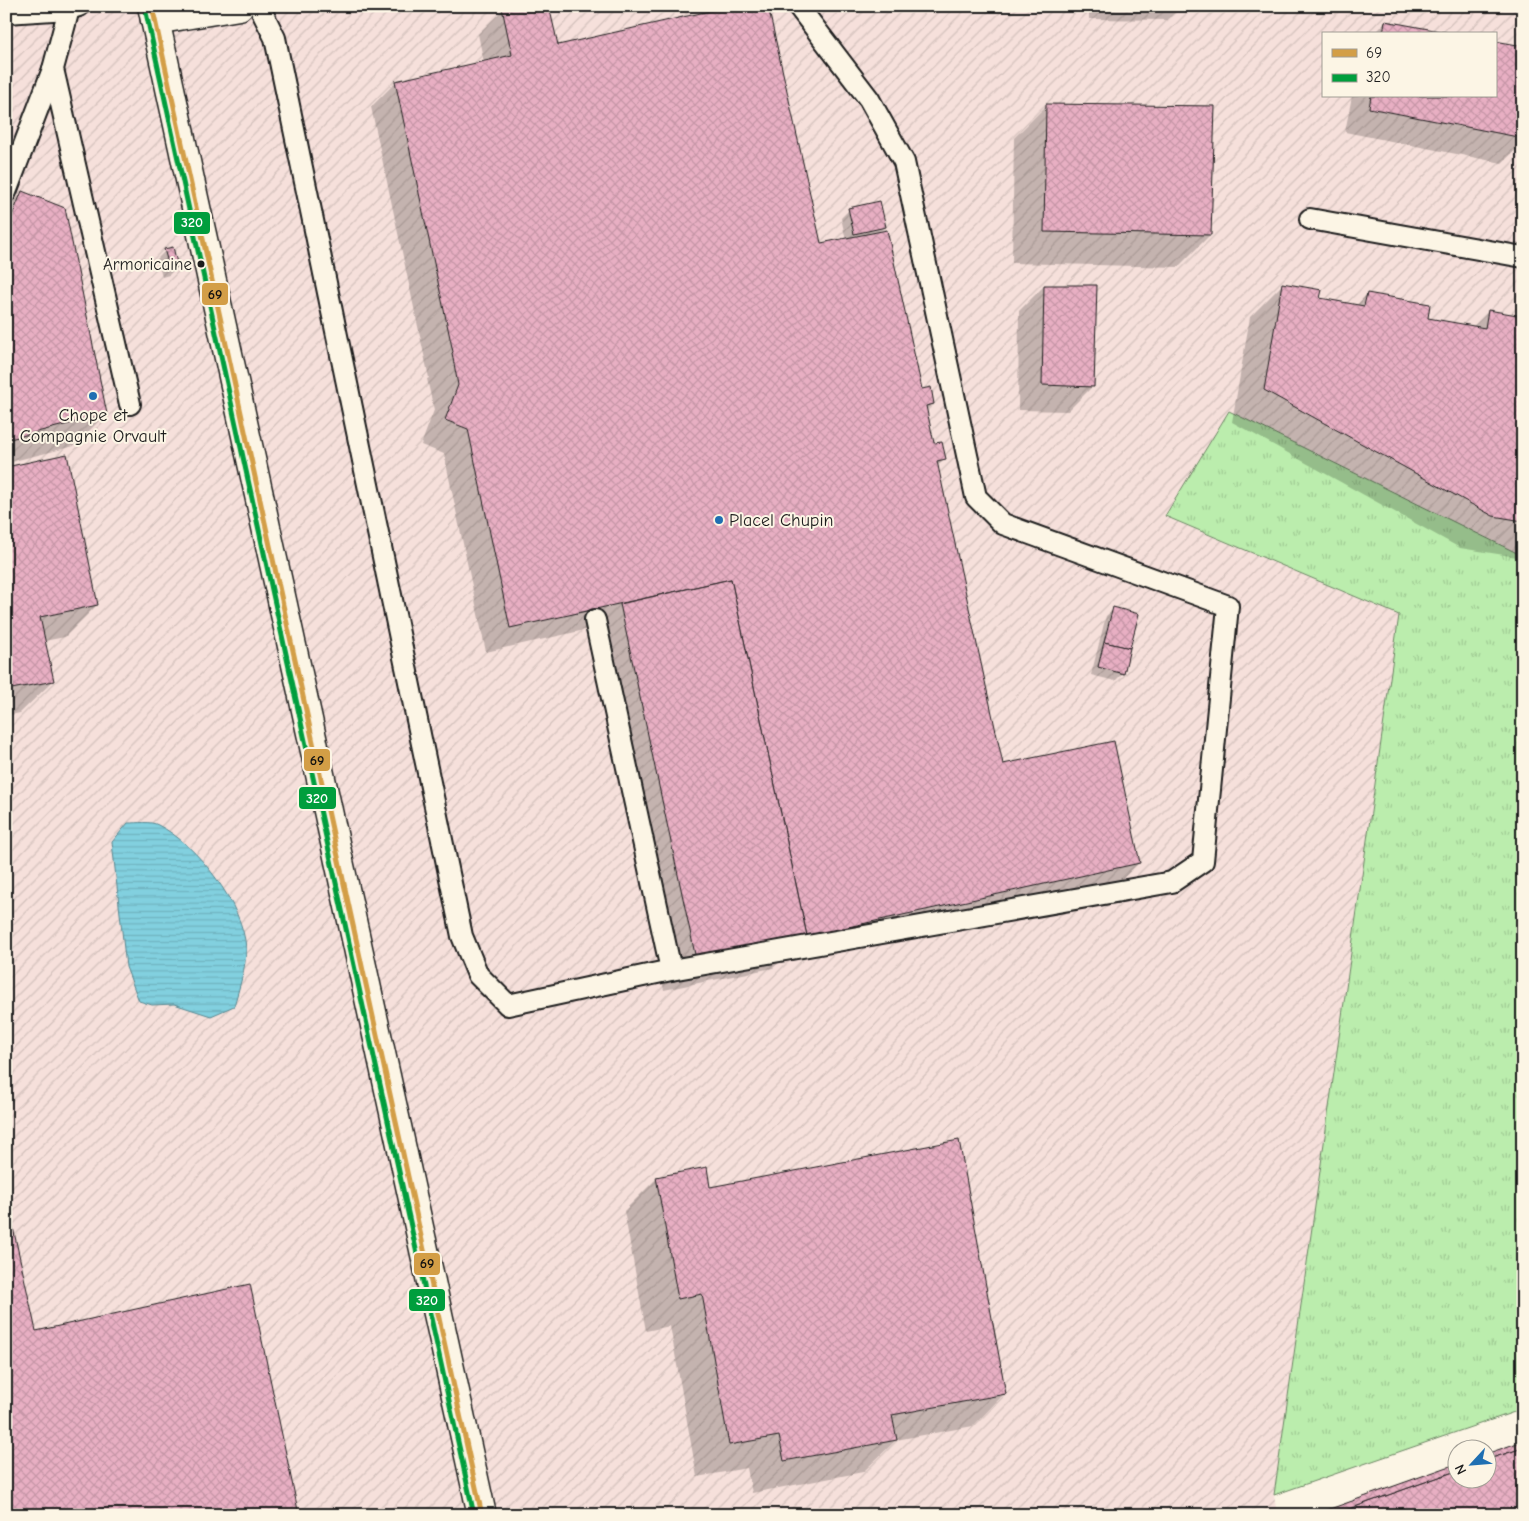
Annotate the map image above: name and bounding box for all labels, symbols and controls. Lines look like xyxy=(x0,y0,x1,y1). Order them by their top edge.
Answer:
legend xyxy=(1322,32,1496,98)
text: 69 xyxy=(1366,44,1382,62)
text: 320 xyxy=(1366,68,1391,86)
line badge: 320 xyxy=(173,211,211,235)
text: 320 xyxy=(181,214,203,231)
place label: Armoricaine xyxy=(103,255,192,274)
marker: Armoricaine xyxy=(196,259,206,269)
line badge: 69 xyxy=(201,282,229,306)
text: 69 xyxy=(208,286,222,303)
marker: Chope et Compagnie Orvault xyxy=(87,390,99,402)
place label: Chope et Compagnie Orvault xyxy=(20,405,167,447)
place label: Placel Chupin xyxy=(729,510,833,531)
marker: Placel Chupin xyxy=(713,514,725,526)
line badge: 69 xyxy=(303,748,331,772)
text: 69 xyxy=(310,752,324,769)
line badge: 320 xyxy=(298,786,337,810)
text: 320 xyxy=(306,790,328,807)
line badge: 69 xyxy=(413,1252,441,1276)
text: 69 xyxy=(420,1255,434,1272)
line badge: 320 xyxy=(408,1288,446,1312)
text: 320 xyxy=(416,1292,438,1309)
north arrow xyxy=(1446,1438,1496,1488)
text: N xyxy=(1451,1462,1470,1477)

